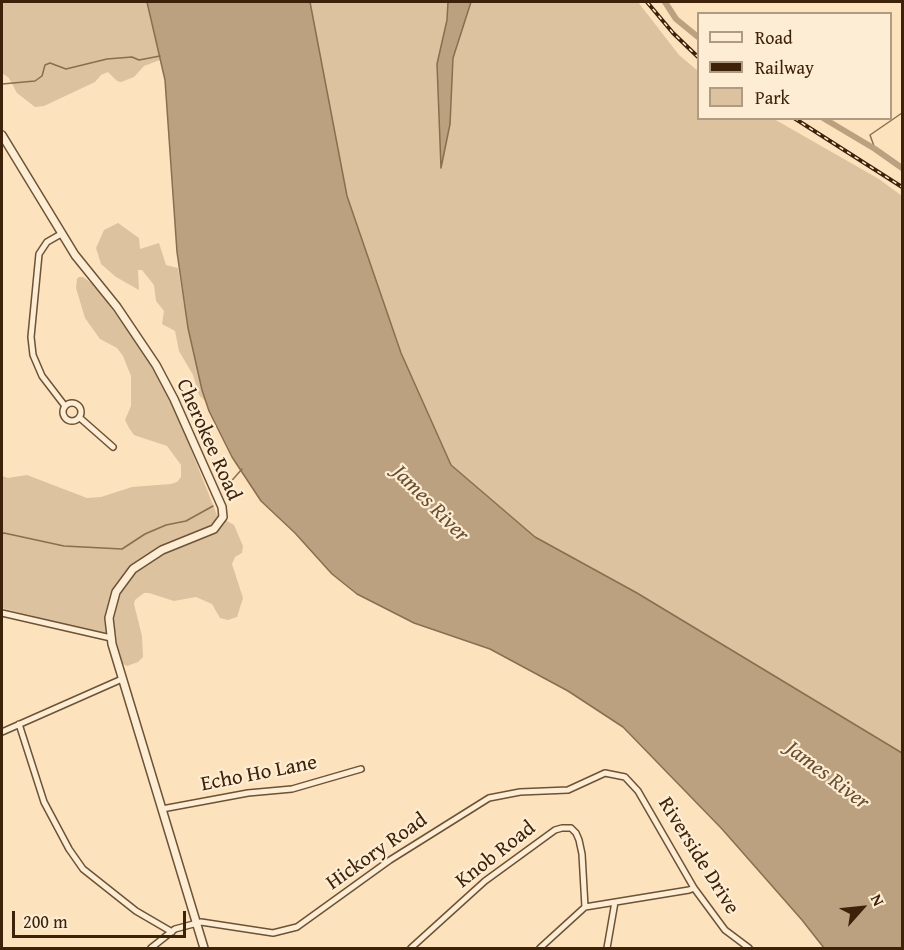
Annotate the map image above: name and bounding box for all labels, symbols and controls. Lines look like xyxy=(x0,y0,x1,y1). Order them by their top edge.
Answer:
legend xyxy=(697,12,892,120)
text: Road xyxy=(755,24,793,51)
text: Railway xyxy=(755,54,814,81)
text: Park xyxy=(755,84,790,111)
street label: Cherokee Road xyxy=(170,375,246,505)
water label: James River xyxy=(386,460,474,548)
water label: James River xyxy=(780,736,874,816)
street label: Echo Ho Lane xyxy=(199,750,319,798)
street label: Riverside Drive xyxy=(652,793,744,919)
street label: Hickory Road xyxy=(322,808,432,896)
street label: Knob Road xyxy=(451,816,541,894)
north arrow xyxy=(832,878,892,938)
text: N xyxy=(865,890,891,910)
scale bar xyxy=(15,899,189,937)
text: 200 m xyxy=(23,908,68,935)

